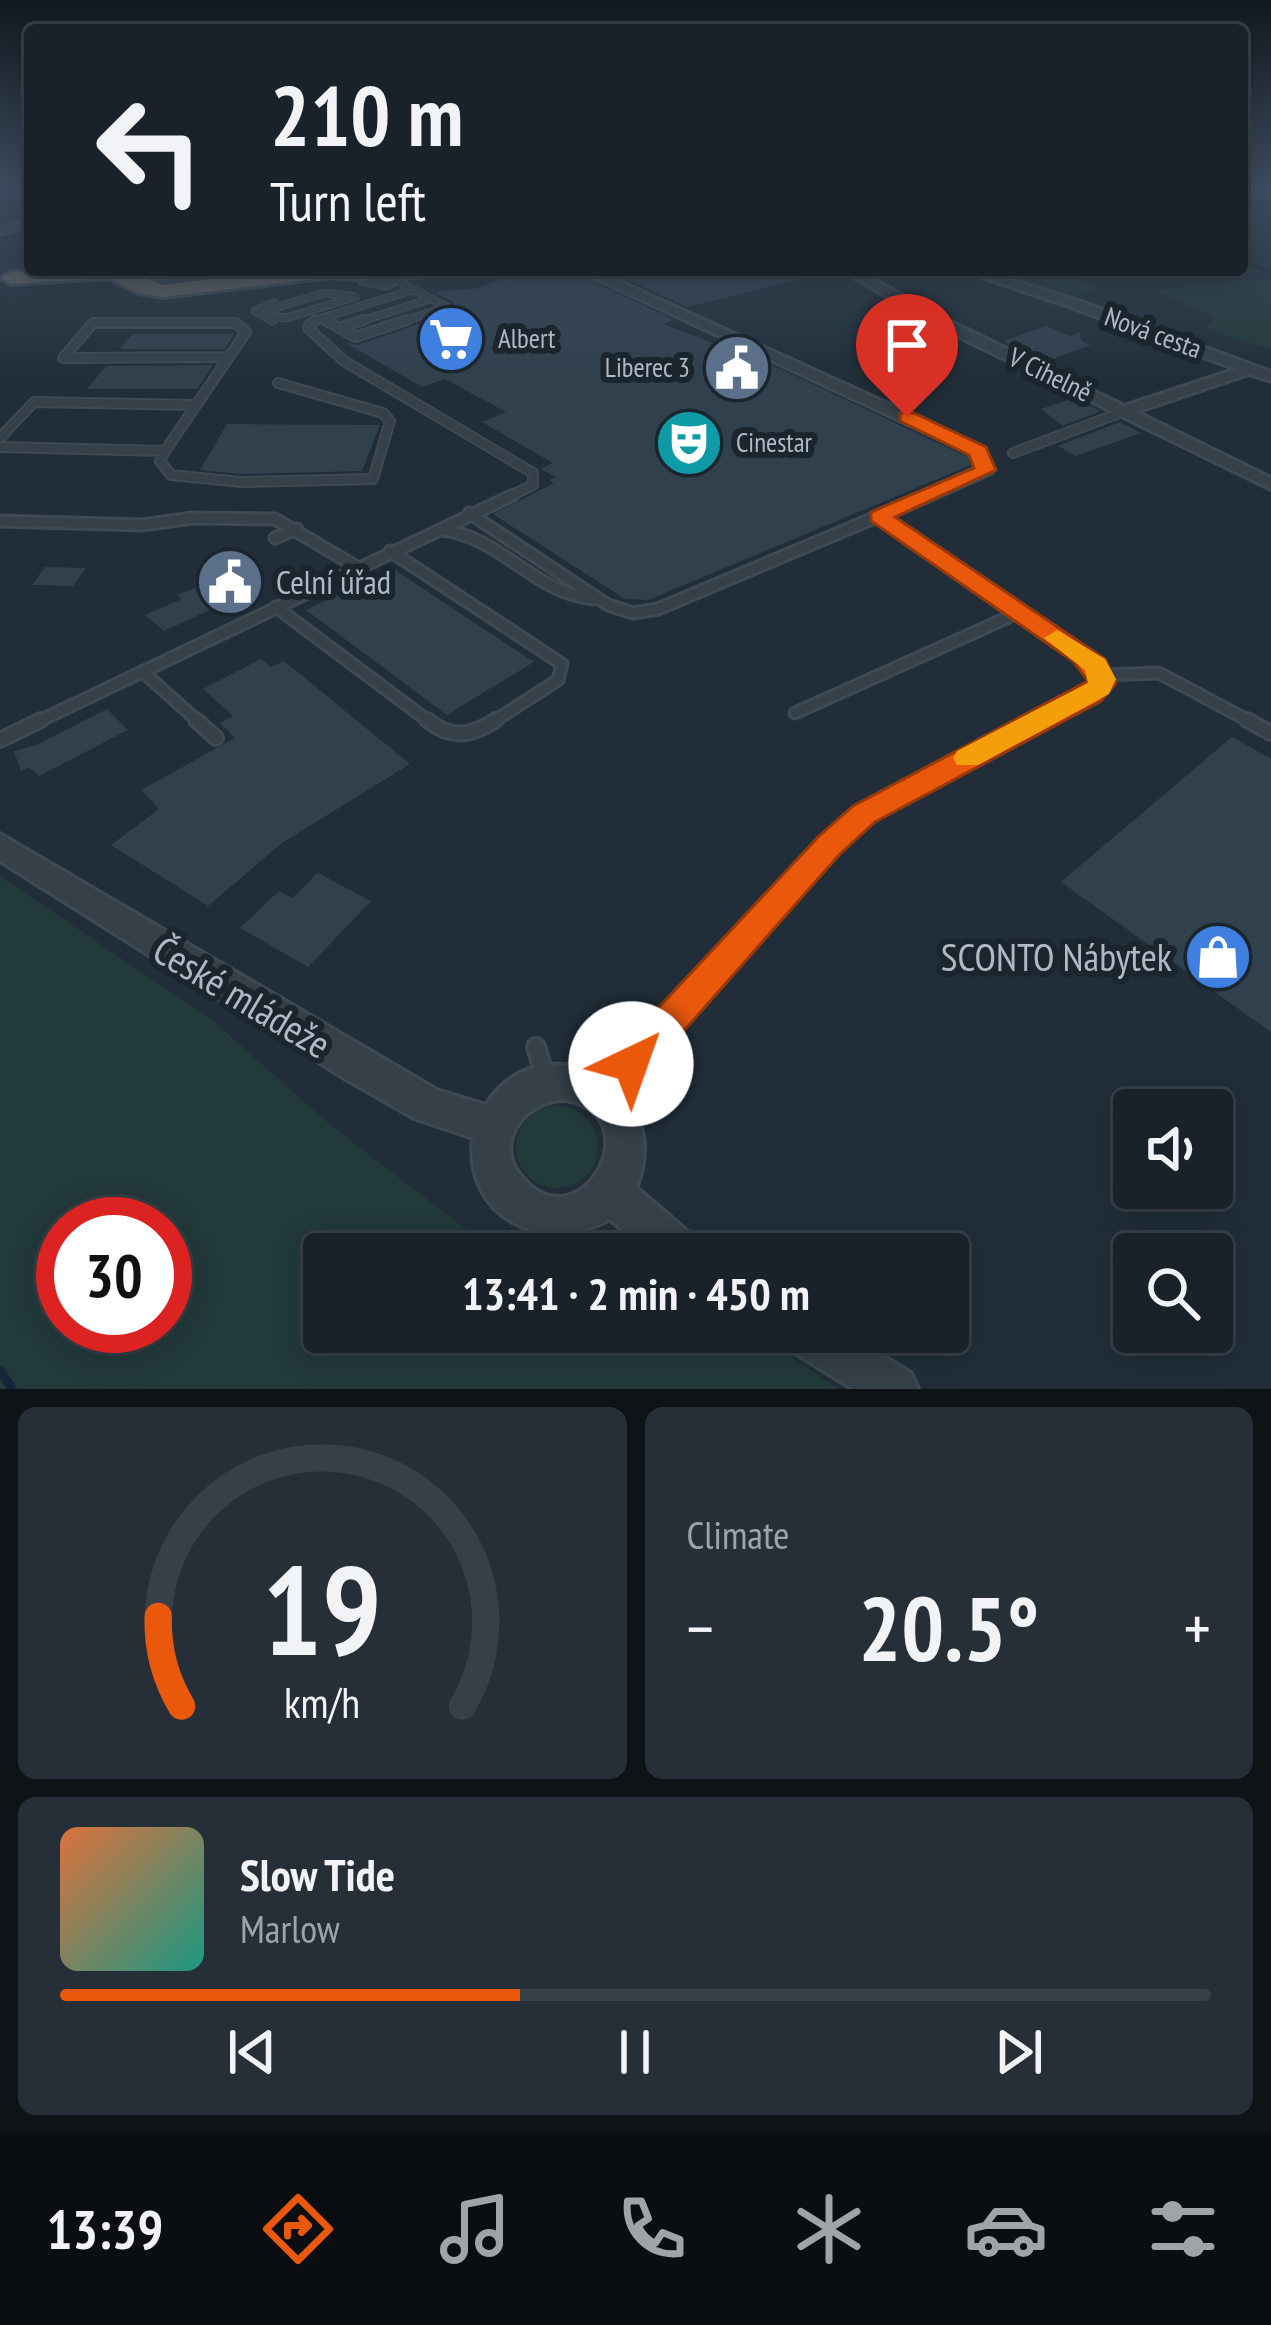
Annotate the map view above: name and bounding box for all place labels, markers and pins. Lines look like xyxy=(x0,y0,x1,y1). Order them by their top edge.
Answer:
pin xyxy=(856,294,958,417)
supermarket icon: Albert xyxy=(416,304,486,374)
place label: Albert xyxy=(498,321,556,355)
public building icon: Liberec 3 xyxy=(702,333,772,403)
place label: Liberec 3 xyxy=(605,350,690,384)
theatre icon: Cinestar xyxy=(654,408,724,478)
place label: Cinestar xyxy=(736,425,813,459)
public building icon: Celní úřad xyxy=(195,547,265,617)
place label: Celní úřad xyxy=(276,560,391,603)
shop icon: SCONTO Nábytek xyxy=(1183,922,1253,992)
place label: SCONTO Nábytek xyxy=(941,931,1172,982)

